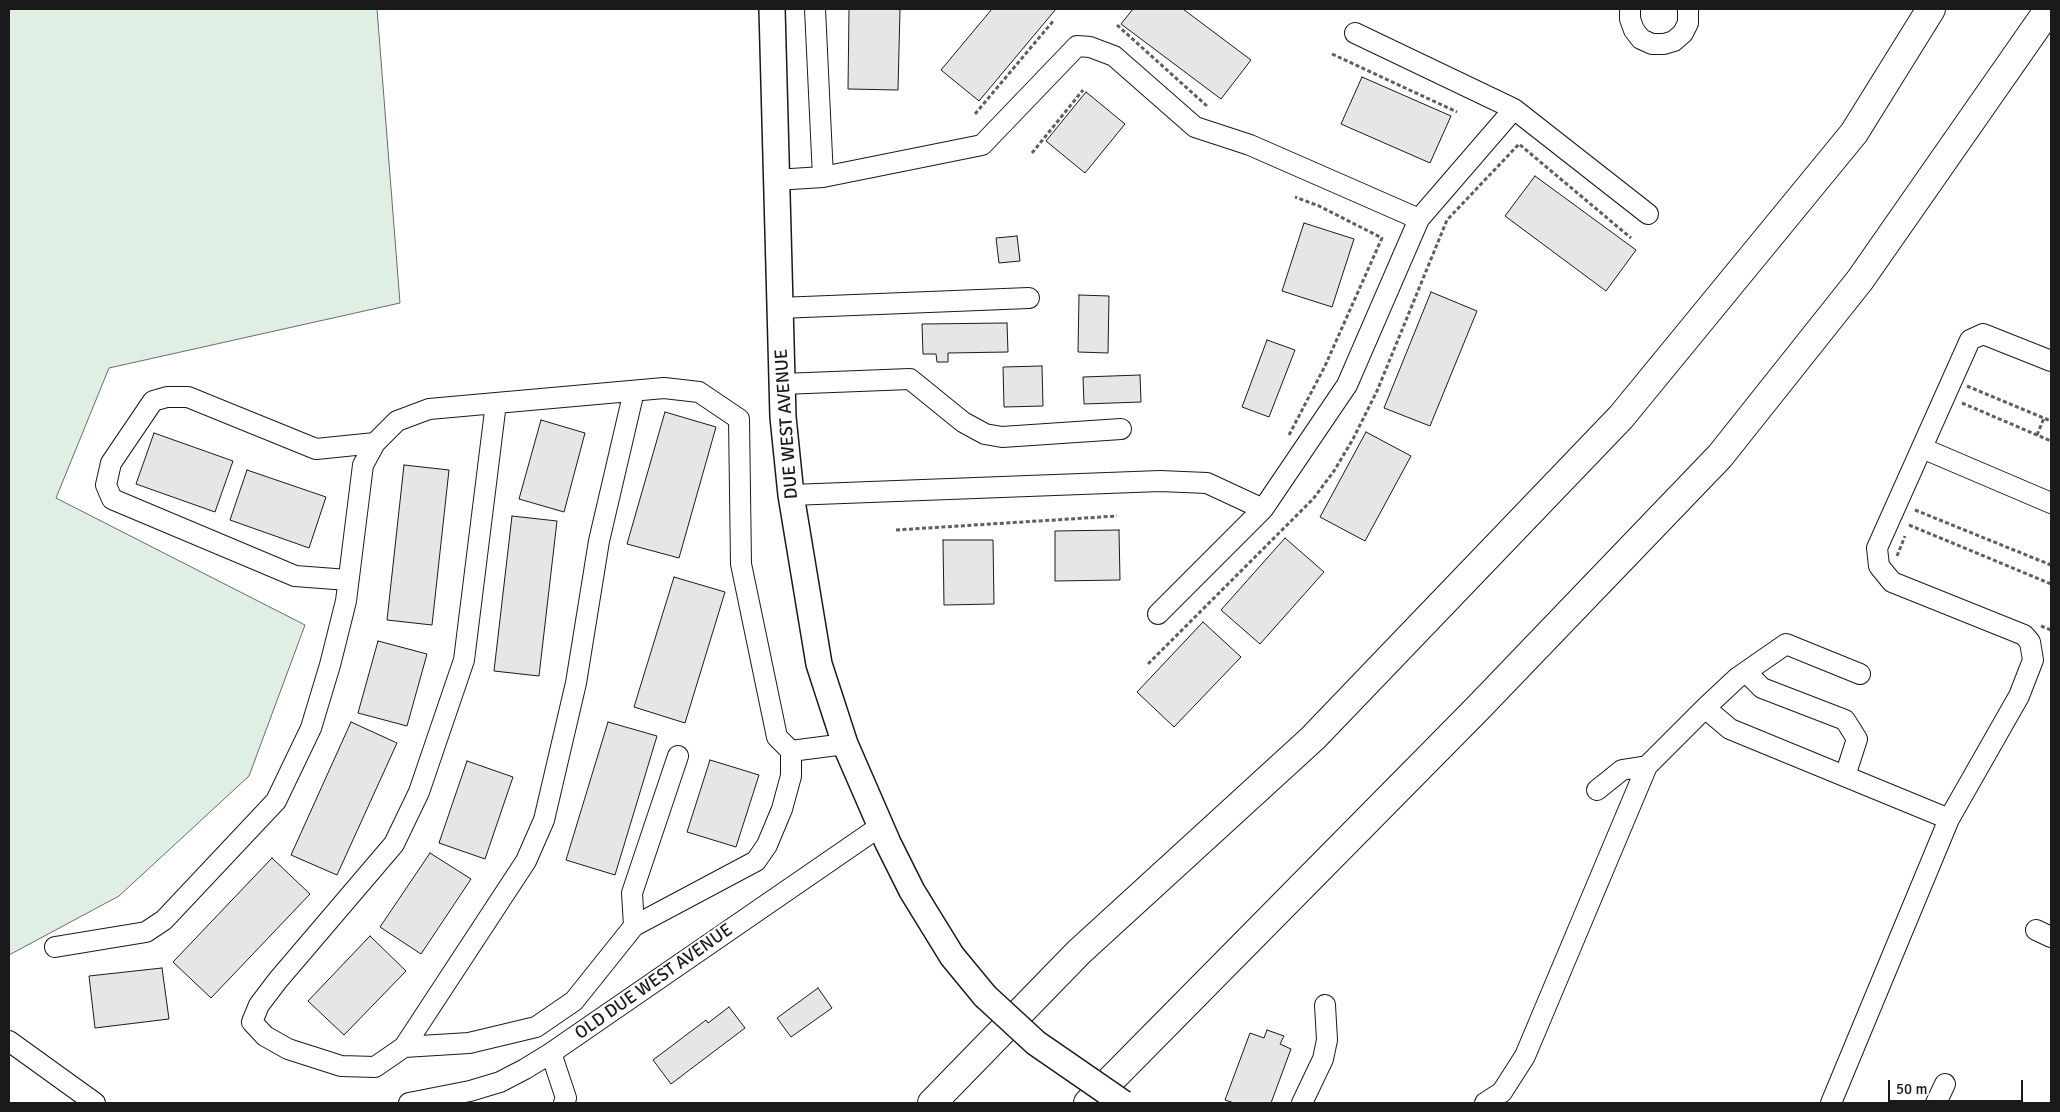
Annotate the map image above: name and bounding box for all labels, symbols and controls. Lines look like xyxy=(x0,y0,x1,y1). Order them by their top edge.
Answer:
street label: DUE WEST AVENUE xyxy=(771,348,803,500)
street label: OLD DUE WEST AVENUE xyxy=(571,919,737,1045)
scale bar xyxy=(1890,1070,2025,1102)
text: 50 m xyxy=(1896,1080,1927,1098)

